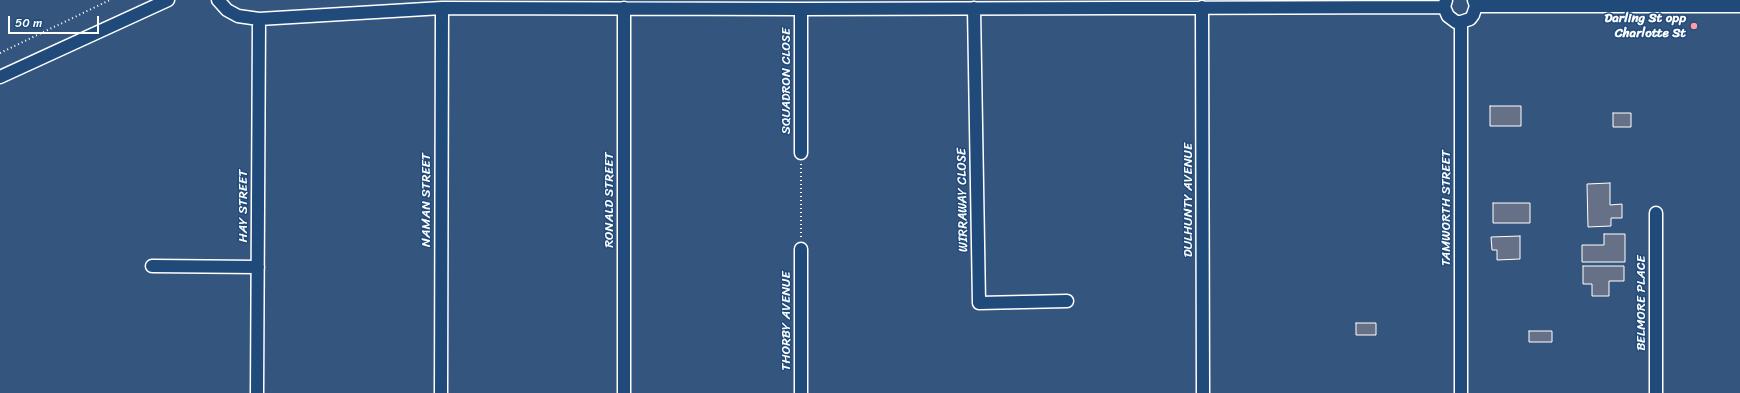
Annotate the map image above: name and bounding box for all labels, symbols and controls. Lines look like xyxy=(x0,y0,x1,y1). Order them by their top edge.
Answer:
scale bar xyxy=(10,8,101,34)
place label: Darling St opp Charlotte St xyxy=(1605,11,1686,42)
text: 50 m xyxy=(15,12,42,34)
marker: Darling St opp Charlotte St xyxy=(1689,21,1699,31)
street label: SQUADRON CLOSE xyxy=(779,28,795,134)
street label: DULHUNTY AVENUE xyxy=(1181,143,1197,257)
street label: WIRRAWAY CLOSE xyxy=(954,148,972,252)
street label: TAMWORTH STREET xyxy=(1439,150,1455,266)
street label: RONALD STREET xyxy=(602,152,618,248)
street label: NAMAN STREET xyxy=(419,153,435,247)
street label: HAY STREET xyxy=(236,170,252,242)
street label: BELMORE PLACE xyxy=(1634,255,1650,351)
street label: THORBY AVENUE xyxy=(779,271,795,371)

